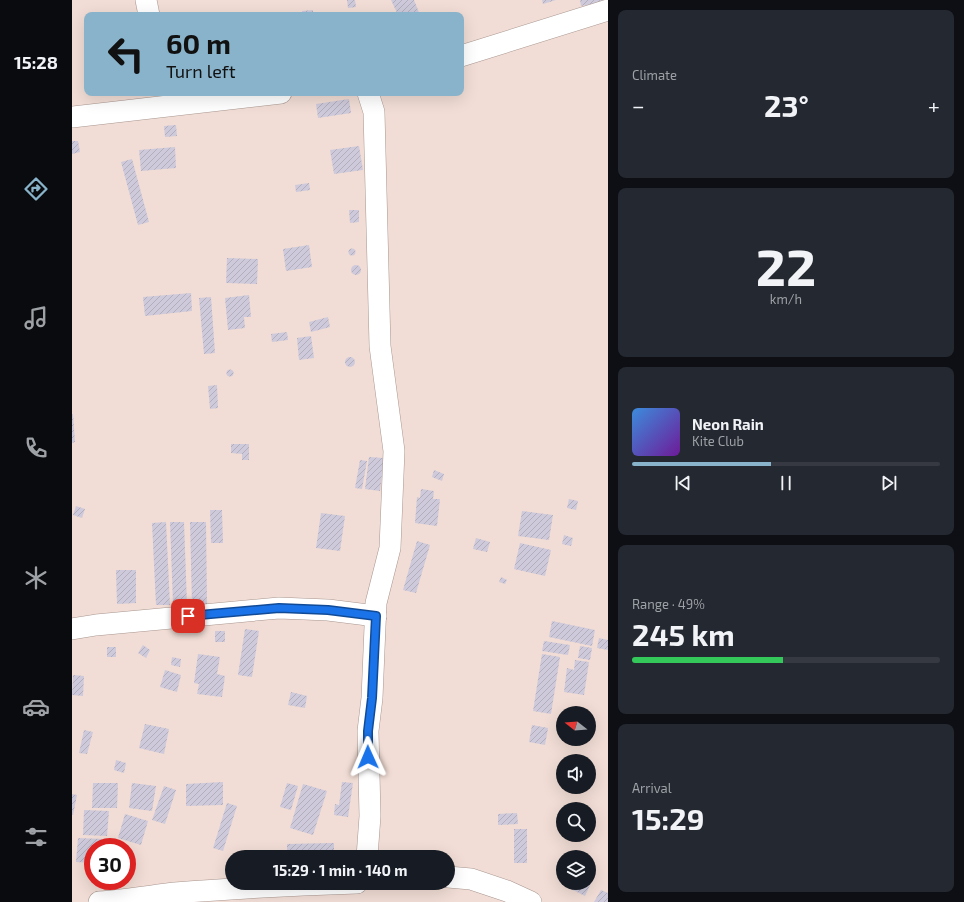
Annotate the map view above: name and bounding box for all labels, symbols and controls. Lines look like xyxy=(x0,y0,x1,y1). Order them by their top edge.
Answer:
text: 60 m xyxy=(166,26,231,60)
icon: left xyxy=(100,28,152,80)
text: 15:28 xyxy=(14,51,58,73)
text: Turn left xyxy=(166,60,236,82)
text: Climate xyxy=(632,67,677,83)
text: 23° xyxy=(764,87,809,123)
text: − xyxy=(632,92,645,118)
text: + xyxy=(928,92,940,118)
icon: directions xyxy=(22,175,50,203)
text: 22 xyxy=(756,234,816,296)
text: km/h xyxy=(770,291,802,307)
icon: music xyxy=(22,304,50,332)
text: Neon Rain xyxy=(692,415,764,433)
text: Kite Club xyxy=(692,433,744,449)
icon: phone xyxy=(22,434,50,462)
icon: previous xyxy=(672,472,694,494)
icon: pause xyxy=(775,472,797,494)
icon: next xyxy=(878,472,900,494)
icon: climate xyxy=(22,564,50,592)
text: Range · 49% xyxy=(632,596,705,612)
pin xyxy=(171,599,205,633)
icon: arrive xyxy=(177,605,199,627)
text: 245 km xyxy=(632,616,735,652)
icon: car xyxy=(22,693,50,721)
north arrow xyxy=(556,706,596,746)
map controls xyxy=(556,706,596,890)
position arrow xyxy=(347,736,389,778)
button: sound xyxy=(556,754,596,794)
text: Arrival xyxy=(632,780,672,796)
text: 15:29 xyxy=(632,800,704,836)
button: search xyxy=(556,802,596,842)
icon: filters xyxy=(22,823,50,851)
speed limit sign: 30 xyxy=(84,838,136,890)
button: layers xyxy=(556,850,596,890)
text: 15:29 · 1 min · 140 m xyxy=(273,861,407,879)

